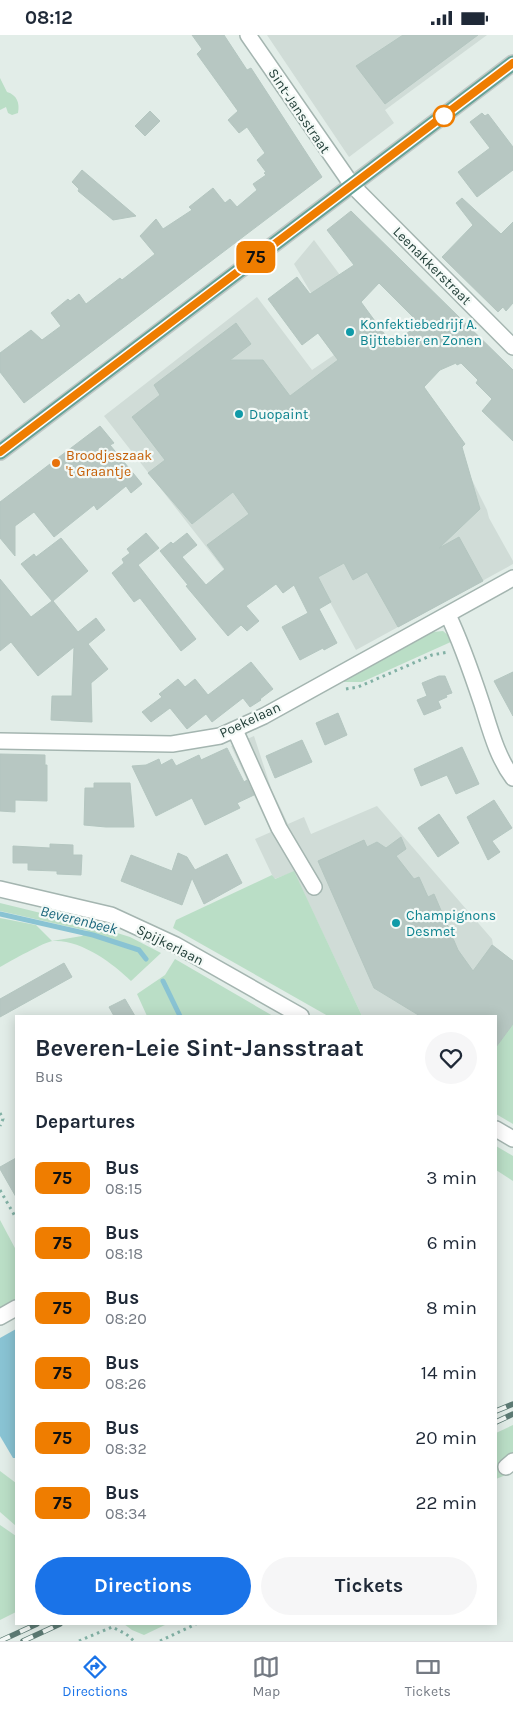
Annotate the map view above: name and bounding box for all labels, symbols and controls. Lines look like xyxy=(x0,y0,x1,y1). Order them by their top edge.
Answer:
text: 08:12 xyxy=(25,7,73,29)
street label: Sint-Jansstraat xyxy=(264,65,334,157)
unlabelled marker xyxy=(433,105,455,127)
street label: Leenakkerstraat xyxy=(389,223,475,309)
line badge: 75 xyxy=(234,241,278,273)
text: 75 xyxy=(246,246,266,268)
place label: Konfektiebedrijf A. Bijttebier en Zonen xyxy=(360,316,482,349)
marker: Konfektiebedrijf A. Bijttebier en Zonen xyxy=(344,326,356,338)
place label: Duopaint xyxy=(249,406,308,423)
marker: Duopaint xyxy=(233,408,245,420)
place label: Broodjeszaak 't Graantje xyxy=(66,447,152,480)
marker: Broodjeszaak 't Graantje xyxy=(50,457,62,469)
street label: Poekelaan xyxy=(217,698,283,742)
water label: Beverenbeek xyxy=(39,902,120,938)
place label: Champignons Desmet xyxy=(406,907,496,940)
marker: Champignons Desmet xyxy=(390,917,402,929)
street label: Spijkerlaan xyxy=(134,921,206,969)
button: heart xyxy=(425,1032,477,1084)
text: Beveren-Leie Sint-Jansstraat xyxy=(35,1034,364,1062)
text: Bus xyxy=(35,1067,63,1086)
text: Departures xyxy=(35,1111,135,1133)
text: Bus xyxy=(105,1157,139,1179)
text: 75 xyxy=(53,1167,72,1189)
text: 3 min xyxy=(426,1167,477,1189)
text: 08:15 xyxy=(105,1179,142,1198)
text: Bus xyxy=(105,1222,139,1244)
text: 75 xyxy=(53,1232,72,1254)
text: 6 min xyxy=(427,1232,477,1254)
text: 08:18 xyxy=(105,1244,143,1263)
text: Bus xyxy=(105,1287,139,1309)
text: 75 xyxy=(53,1297,72,1319)
text: 8 min xyxy=(426,1297,477,1319)
text: 08:20 xyxy=(105,1309,147,1328)
text: Bus xyxy=(105,1352,139,1374)
text: 75 xyxy=(53,1362,72,1384)
text: 14 min xyxy=(421,1362,477,1384)
text: 08:26 xyxy=(105,1374,146,1393)
text: Bus xyxy=(105,1417,139,1439)
text: 75 xyxy=(53,1427,72,1449)
text: 20 min xyxy=(415,1427,477,1449)
text: 08:32 xyxy=(105,1439,147,1458)
text: Bus xyxy=(105,1482,139,1504)
text: 75 xyxy=(53,1492,72,1514)
text: 22 min xyxy=(416,1492,477,1514)
text: 08:34 xyxy=(105,1504,146,1523)
button: Directions xyxy=(35,1557,251,1615)
button: Tickets xyxy=(261,1557,477,1615)
tab: Directions xyxy=(62,1653,128,1700)
tab: Map xyxy=(252,1653,280,1700)
tab: Tickets xyxy=(405,1653,451,1700)

